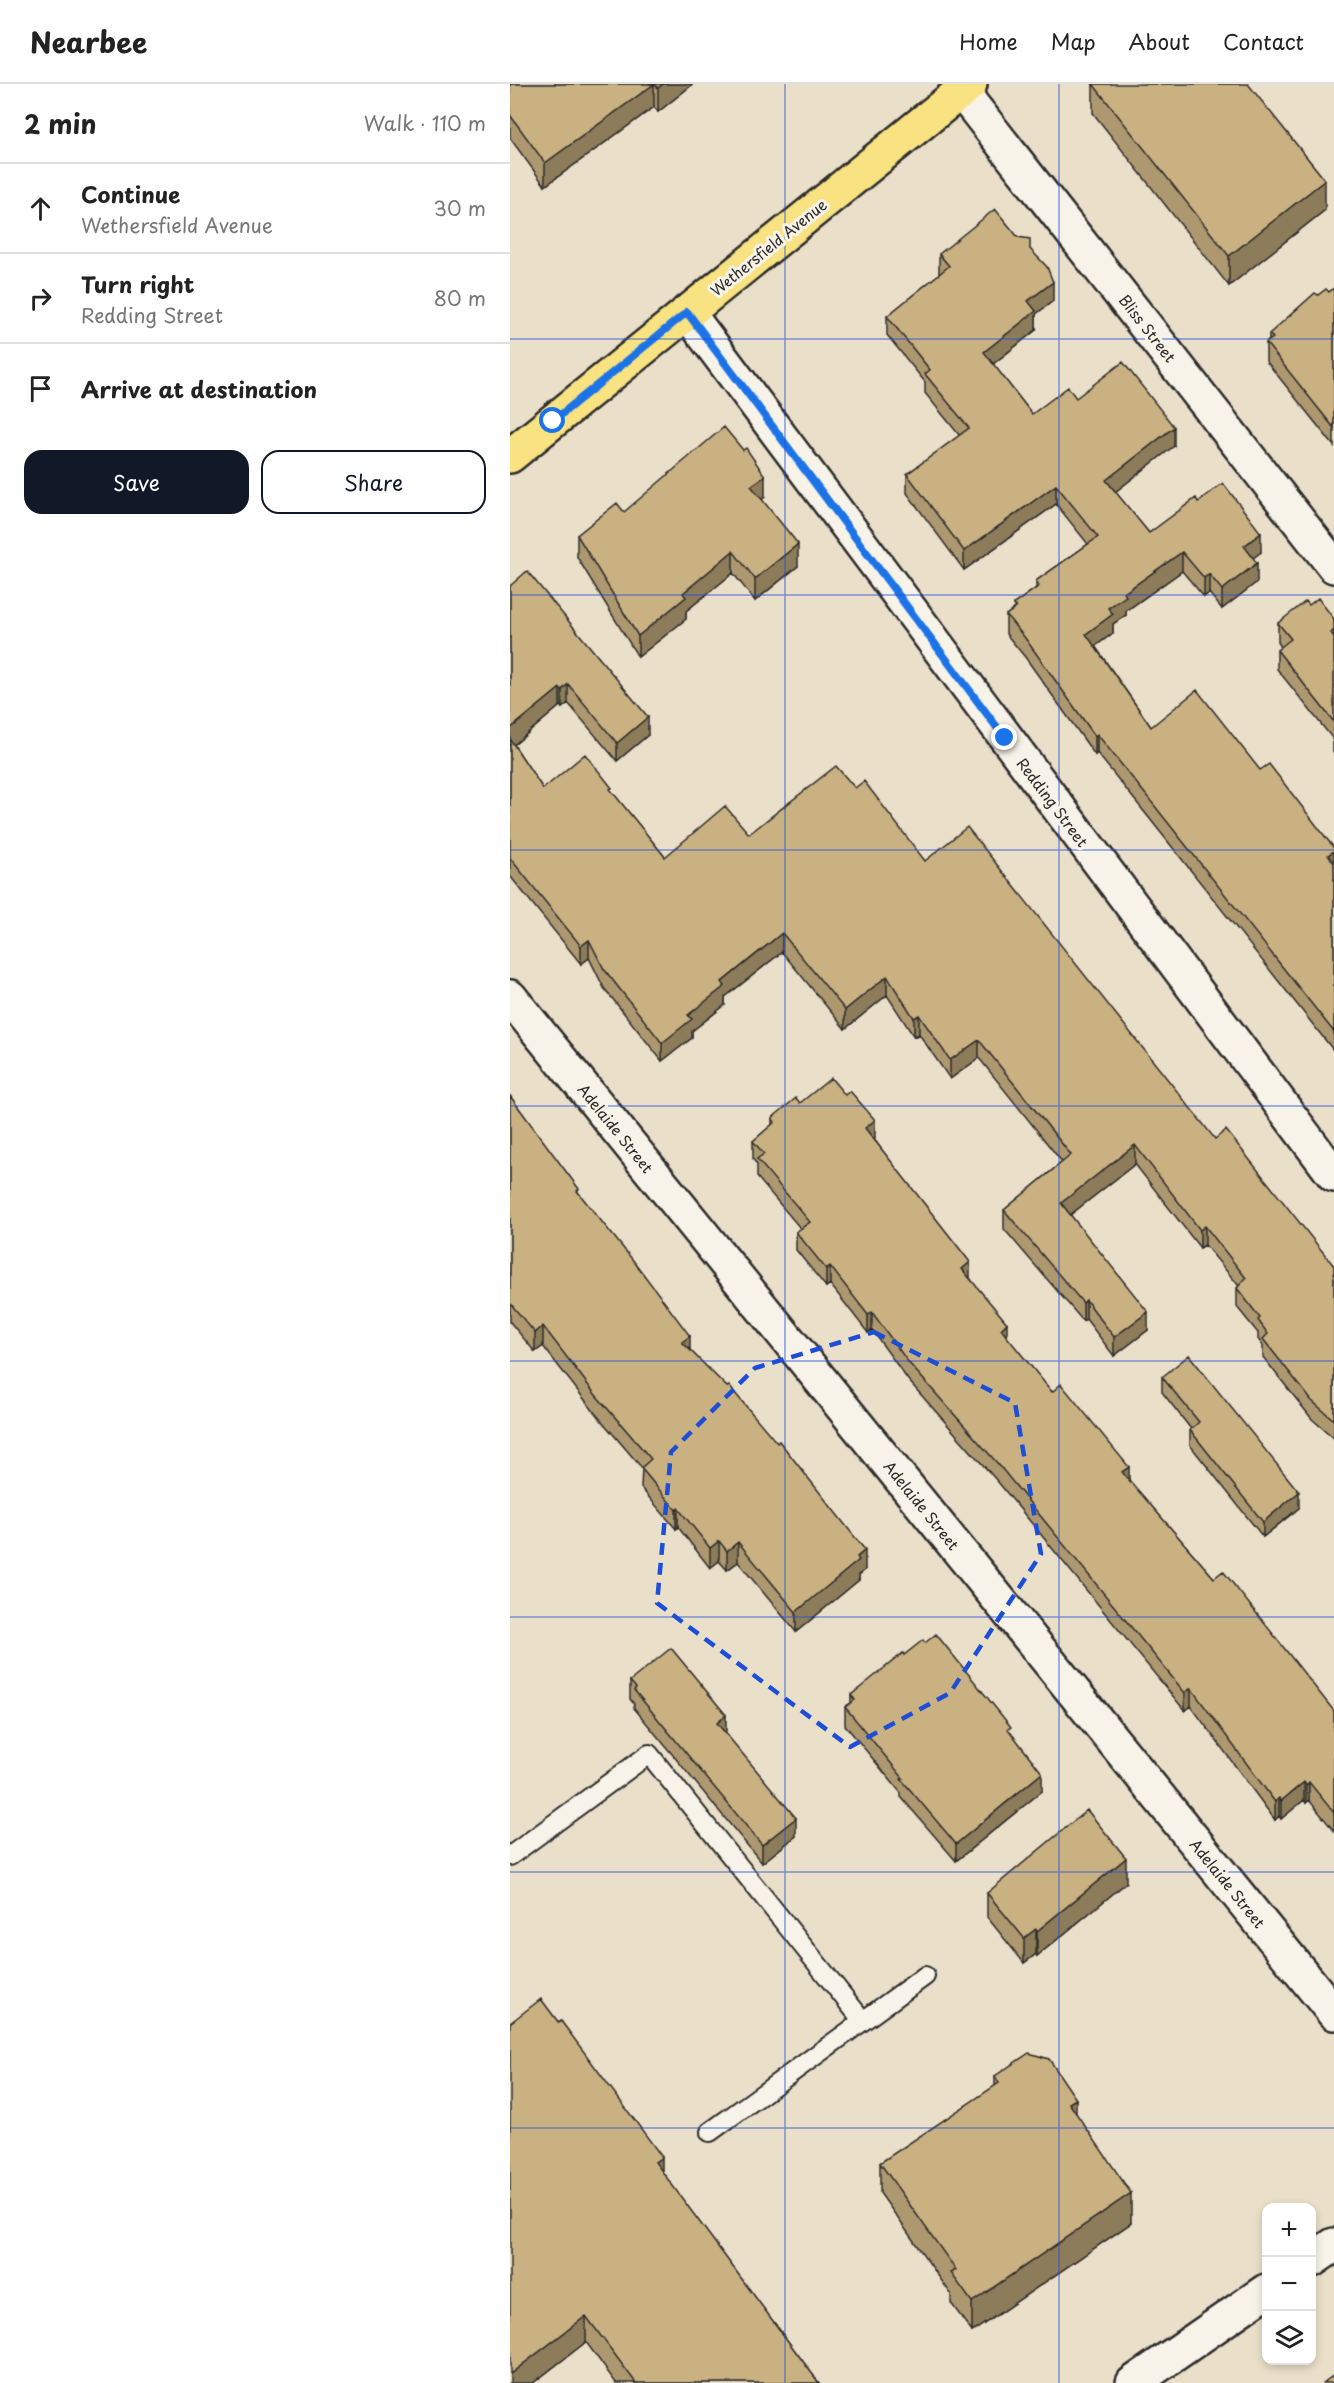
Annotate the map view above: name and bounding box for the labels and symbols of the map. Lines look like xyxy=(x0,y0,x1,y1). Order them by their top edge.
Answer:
street label: Wethersfield Avenue xyxy=(705,193,831,301)
street label: Bliss Street xyxy=(1114,289,1182,367)
route start xyxy=(539,407,565,433)
route end xyxy=(991,724,1017,750)
street label: Redding Street xyxy=(1012,753,1094,851)
street label: Adelaide Street xyxy=(573,1078,659,1178)
street label: Adelaide Street xyxy=(879,1455,965,1555)
street label: Adelaide Street xyxy=(1185,1833,1271,1933)

